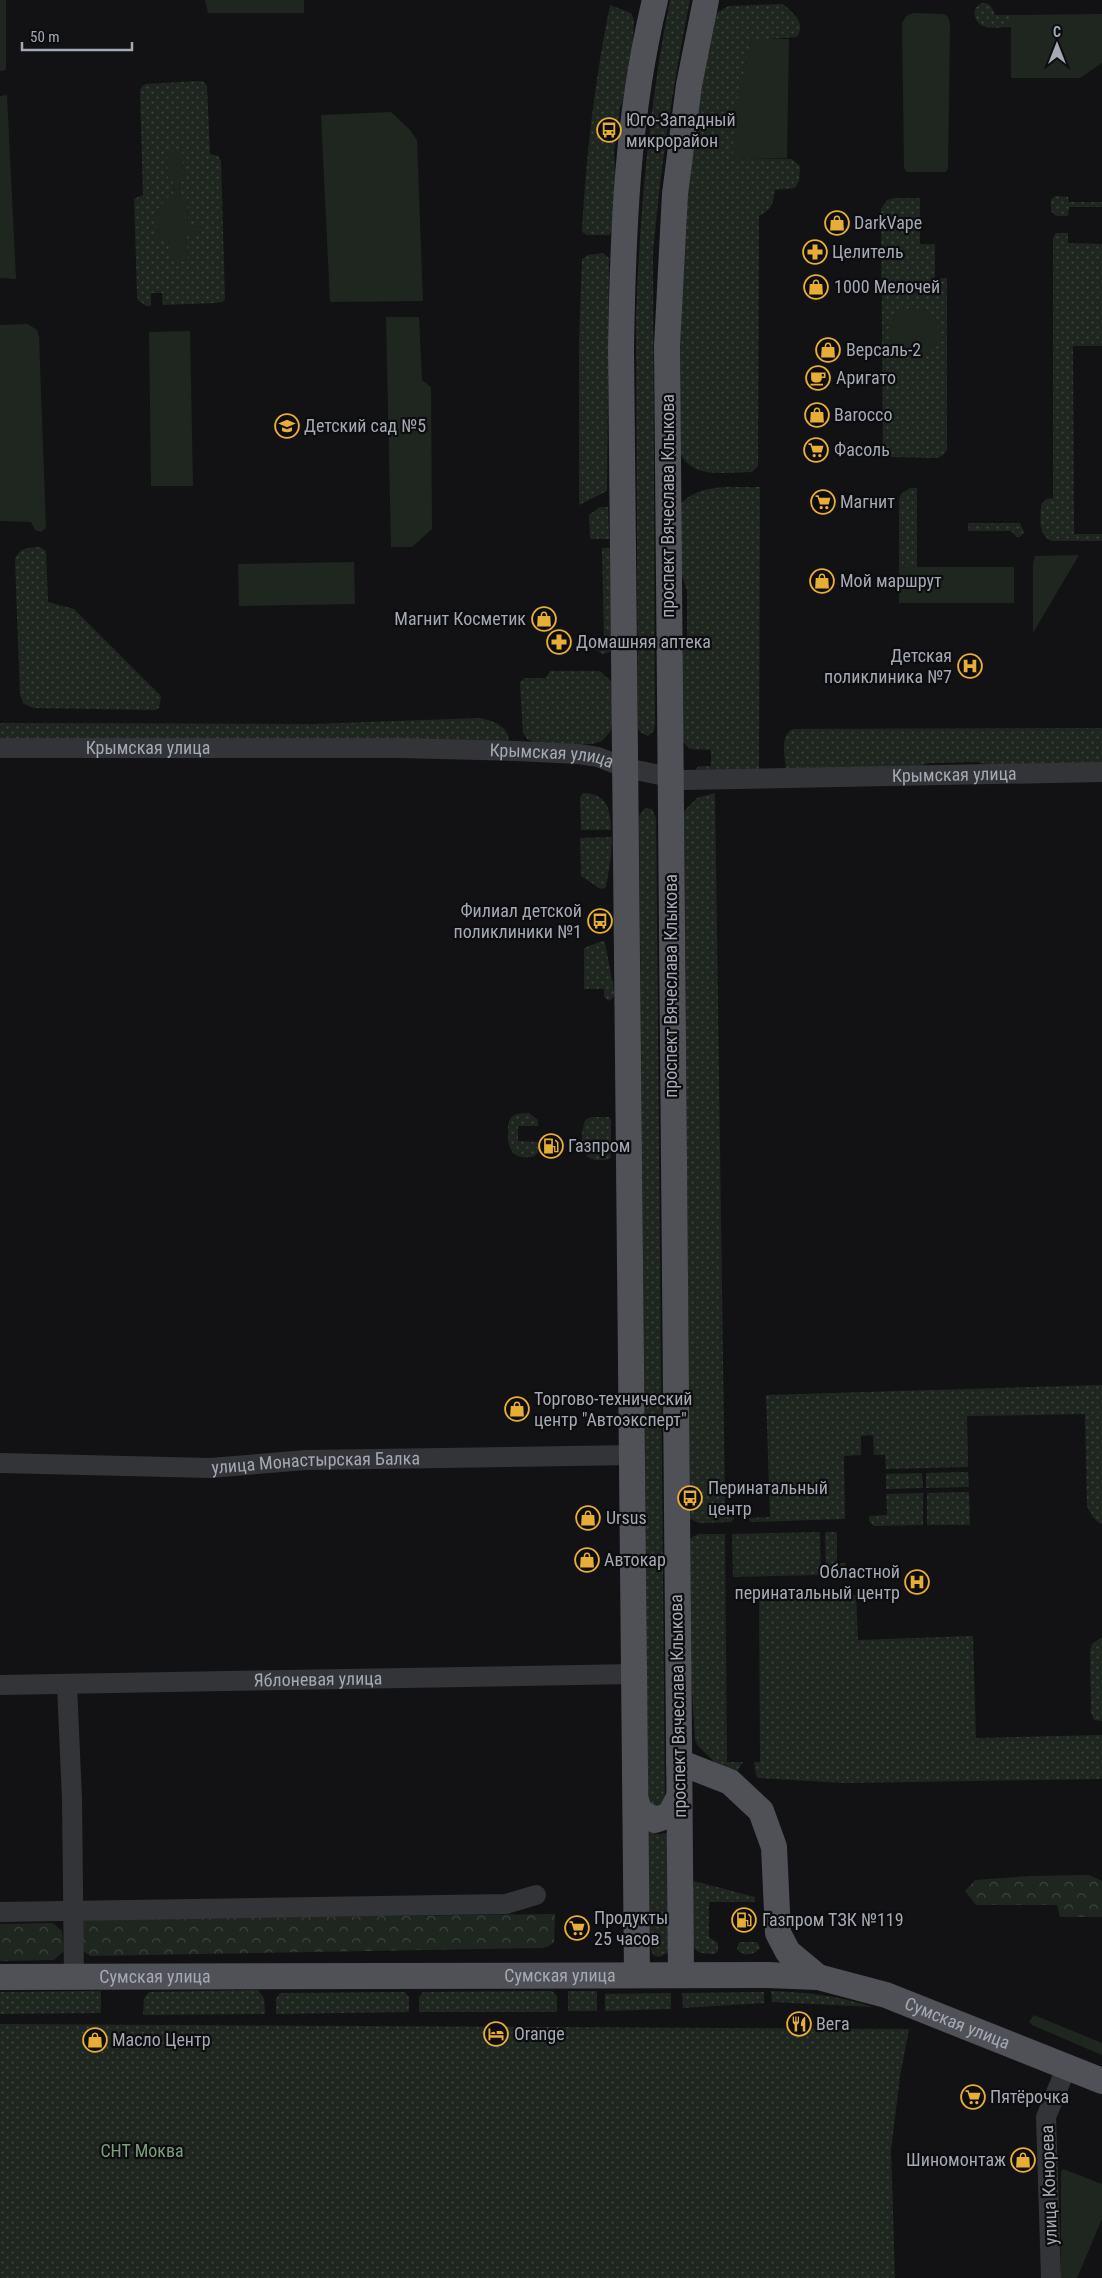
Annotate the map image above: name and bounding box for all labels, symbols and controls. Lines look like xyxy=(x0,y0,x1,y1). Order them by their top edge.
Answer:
scale bar xyxy=(22,20,132,52)
north arrow xyxy=(1032,20,1082,70)
text: С xyxy=(1053,24,1061,40)
text: 50 m xyxy=(30,28,60,46)
place label: Юго-Западный микрорайон xyxy=(626,109,736,151)
bus stop icon: Юго-Западный микрорайон xyxy=(596,117,622,143)
shop icon: DarkVape xyxy=(824,210,850,236)
place label: DarkVape xyxy=(854,212,922,233)
pharmacy icon: Целитель xyxy=(802,239,828,265)
place label: Целитель xyxy=(832,241,904,262)
shop icon: 1000 Мелочей xyxy=(803,274,829,300)
place label: 1000 Мелочей xyxy=(834,276,940,297)
shop icon: Версаль-2 xyxy=(815,337,841,363)
place label: Версаль-2 xyxy=(846,339,921,360)
cafe icon: Аригато xyxy=(805,365,831,391)
place label: Аригато xyxy=(836,367,896,388)
street label: проспект Вячеслава Клыкова xyxy=(657,394,678,618)
shop icon: Barocco xyxy=(804,402,830,428)
place label: Barocco xyxy=(834,404,892,425)
school or university icon: Детский сад №5 xyxy=(274,413,300,439)
place label: Детский сад №5 xyxy=(304,415,426,436)
supermarket icon: Фасоль xyxy=(803,437,829,463)
place label: Фасоль xyxy=(834,439,890,460)
supermarket icon: Магнит xyxy=(810,489,836,515)
place label: Магнит xyxy=(840,491,895,512)
shop icon: Мой маршрут xyxy=(809,568,835,594)
place label: Мой маршрут xyxy=(840,570,942,591)
shop icon: Магнит Косметик xyxy=(531,606,557,632)
place label: Магнит Косметик xyxy=(394,608,526,629)
pharmacy icon: Домашняя аптека xyxy=(546,629,572,655)
place label: Домашняя аптека xyxy=(576,631,711,652)
place label: Детская поликлиника №7 xyxy=(824,645,952,687)
hospital icon: Детская поликлиника №7 xyxy=(957,653,983,679)
street label: Крымская улица xyxy=(86,737,210,758)
street label: Крымская улица xyxy=(489,739,617,772)
street label: Крымская улица xyxy=(892,763,1017,786)
street label: проспект Вячеслава Клыкова xyxy=(660,874,681,1098)
place label: Филиал детской поликлиники №1 xyxy=(453,900,582,942)
bus stop icon: Филиал детской поликлиники №1 xyxy=(587,908,613,934)
fuel station icon: Газпром xyxy=(538,1133,564,1159)
place label: Газпром xyxy=(568,1135,630,1156)
place label: Торгово-технический центр "Автоэксперт" xyxy=(534,1388,693,1430)
shop icon: Торгово-технический центр "Автоэксперт" xyxy=(504,1396,530,1422)
street label: улица Монастырская Балка xyxy=(211,1447,420,1478)
place label: Перинатальный центр xyxy=(708,1477,828,1519)
bus stop icon: Перинатальный центр xyxy=(677,1485,703,1511)
shop icon: Ursus xyxy=(575,1505,601,1531)
place label: Ursus xyxy=(606,1507,647,1528)
shop icon: Автокар xyxy=(574,1547,600,1573)
place label: Автокар xyxy=(604,1549,666,1570)
place label: Областной перинатальный центр xyxy=(735,1561,900,1603)
hospital icon: Областной перинатальный центр xyxy=(904,1569,930,1595)
street label: проспект Вячеслава Клыкова xyxy=(665,1594,690,1818)
street label: Яблоневая улица xyxy=(253,1667,383,1691)
place label: Продукты 25 часов xyxy=(594,1907,668,1949)
fuel station icon: Газпром ТЗК №119 xyxy=(731,1907,757,1933)
place label: Газпром ТЗК №119 xyxy=(762,1909,904,1930)
supermarket icon: Продукты 25 часов xyxy=(564,1915,590,1941)
street label: Сумская улица xyxy=(504,1964,616,1986)
street label: Сумская улица xyxy=(99,1965,211,1987)
street label: Сумская улица xyxy=(902,1993,1013,2053)
restaurant icon: Вега xyxy=(786,2011,812,2037)
place label: Вега xyxy=(816,2013,850,2034)
hotel icon: Orange xyxy=(483,2021,509,2047)
place label: Orange xyxy=(514,2023,565,2044)
shop icon: Масло Центр xyxy=(82,2027,108,2053)
place label: Масло Центр xyxy=(112,2029,211,2050)
supermarket icon: Пятёрочка xyxy=(960,2084,986,2110)
place label: Пятёрочка xyxy=(990,2086,1069,2107)
street label: улица Конорева xyxy=(1036,2125,1061,2245)
park label: СНТ Моква xyxy=(100,2140,184,2161)
shop icon: Шиномонтаж xyxy=(1010,2147,1036,2173)
place label: Шиномонтаж xyxy=(906,2149,1006,2170)

